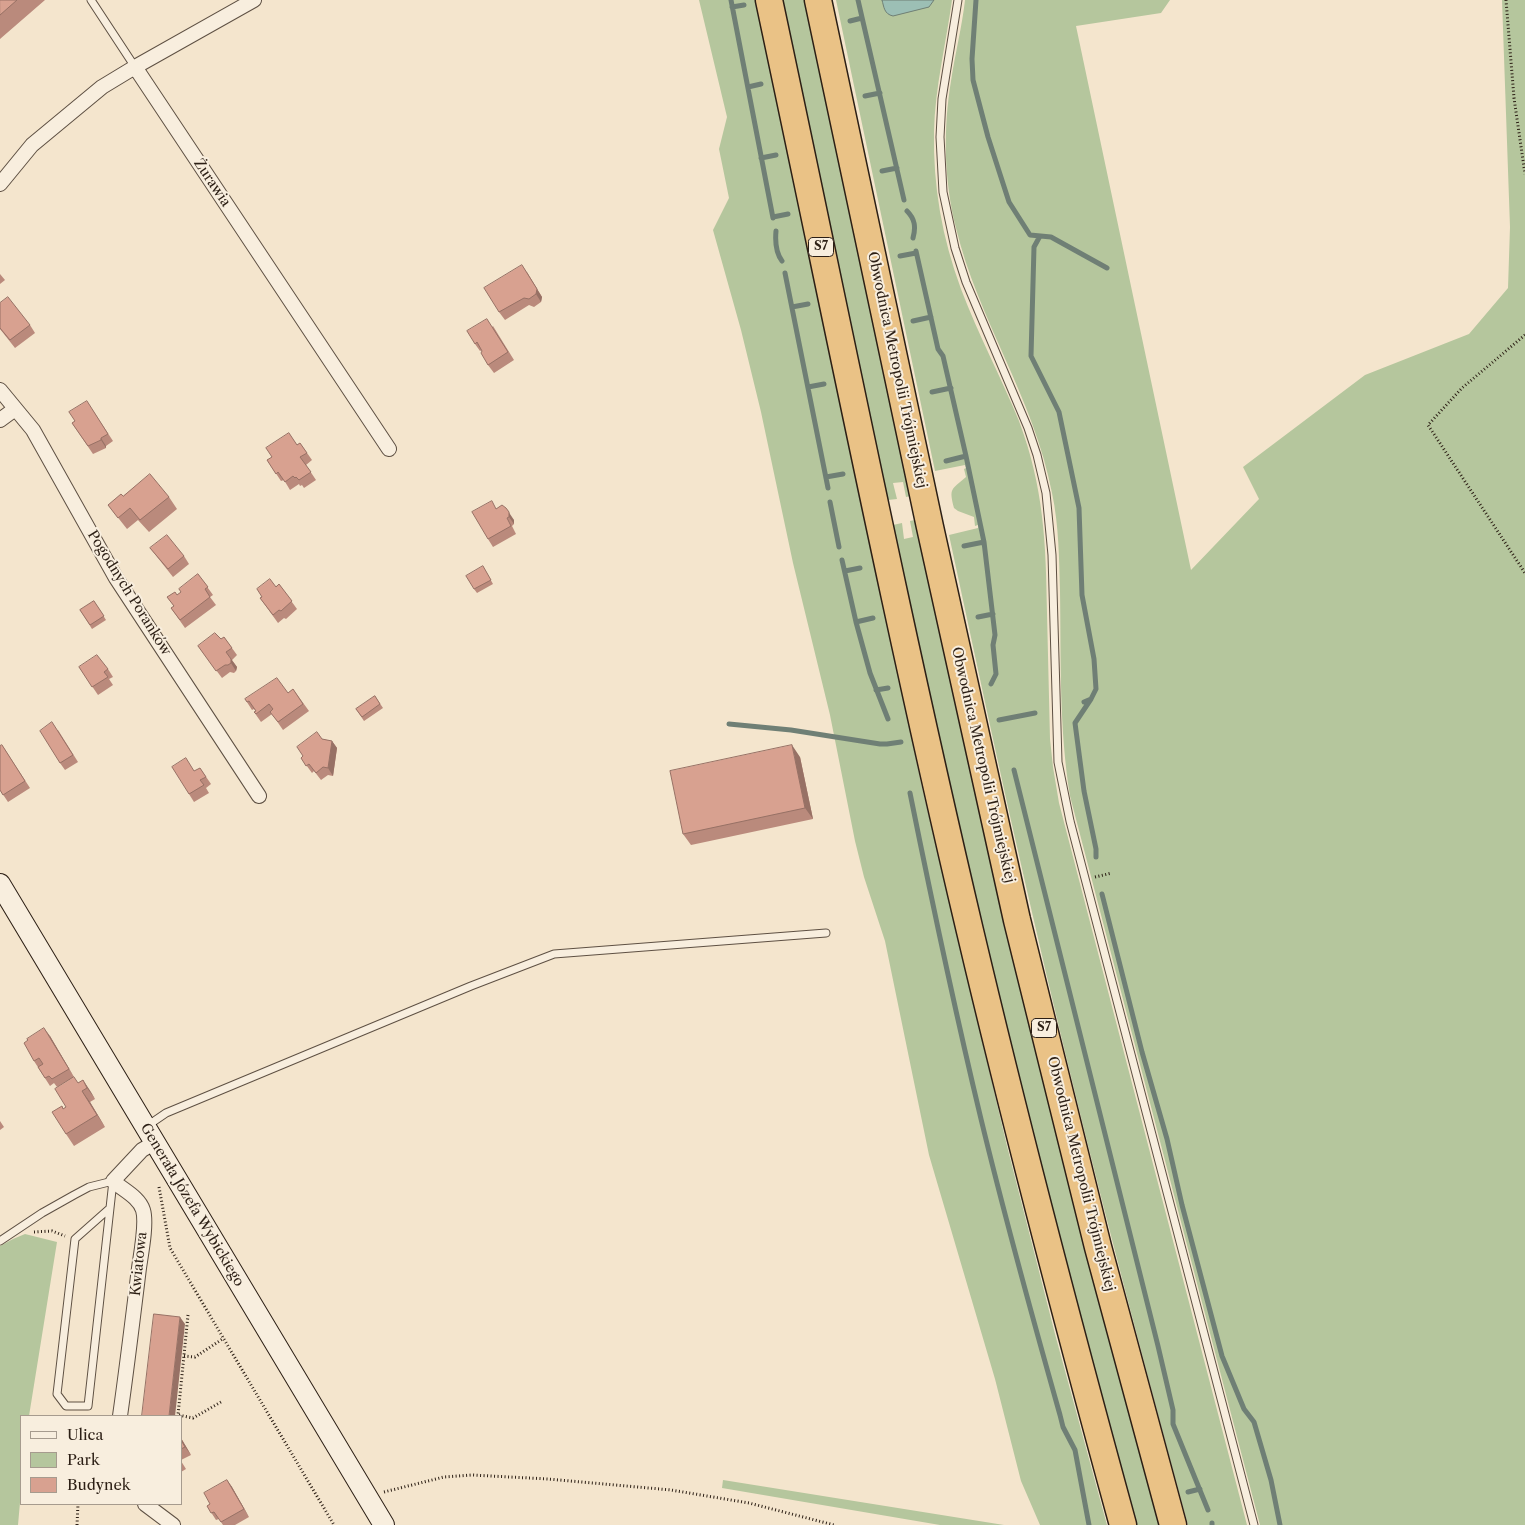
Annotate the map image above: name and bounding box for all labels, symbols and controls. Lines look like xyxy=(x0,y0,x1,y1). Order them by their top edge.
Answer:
street label: Żurawia xyxy=(190,156,234,210)
road number: S7 xyxy=(808,238,834,256)
street label: Obwodnica Metropolii Trójmiejskiej xyxy=(864,250,930,490)
street label: Pogodnych Poranków xyxy=(84,527,174,659)
street label: Obwodnica Metropolii Trójmiejskiej xyxy=(948,645,1018,885)
road number: S7 xyxy=(1032,1018,1056,1038)
street label: Obwodnica Metropolii Trójmiejskiej xyxy=(1044,1055,1118,1293)
street label: Generała Józefa Wybickiego xyxy=(137,1120,247,1290)
street label: Kwiatowa xyxy=(127,1231,151,1297)
legend xyxy=(20,1415,182,1505)
text: Ulica xyxy=(67,1425,103,1444)
text: Park xyxy=(67,1450,100,1469)
text: Budynek xyxy=(67,1475,131,1494)

